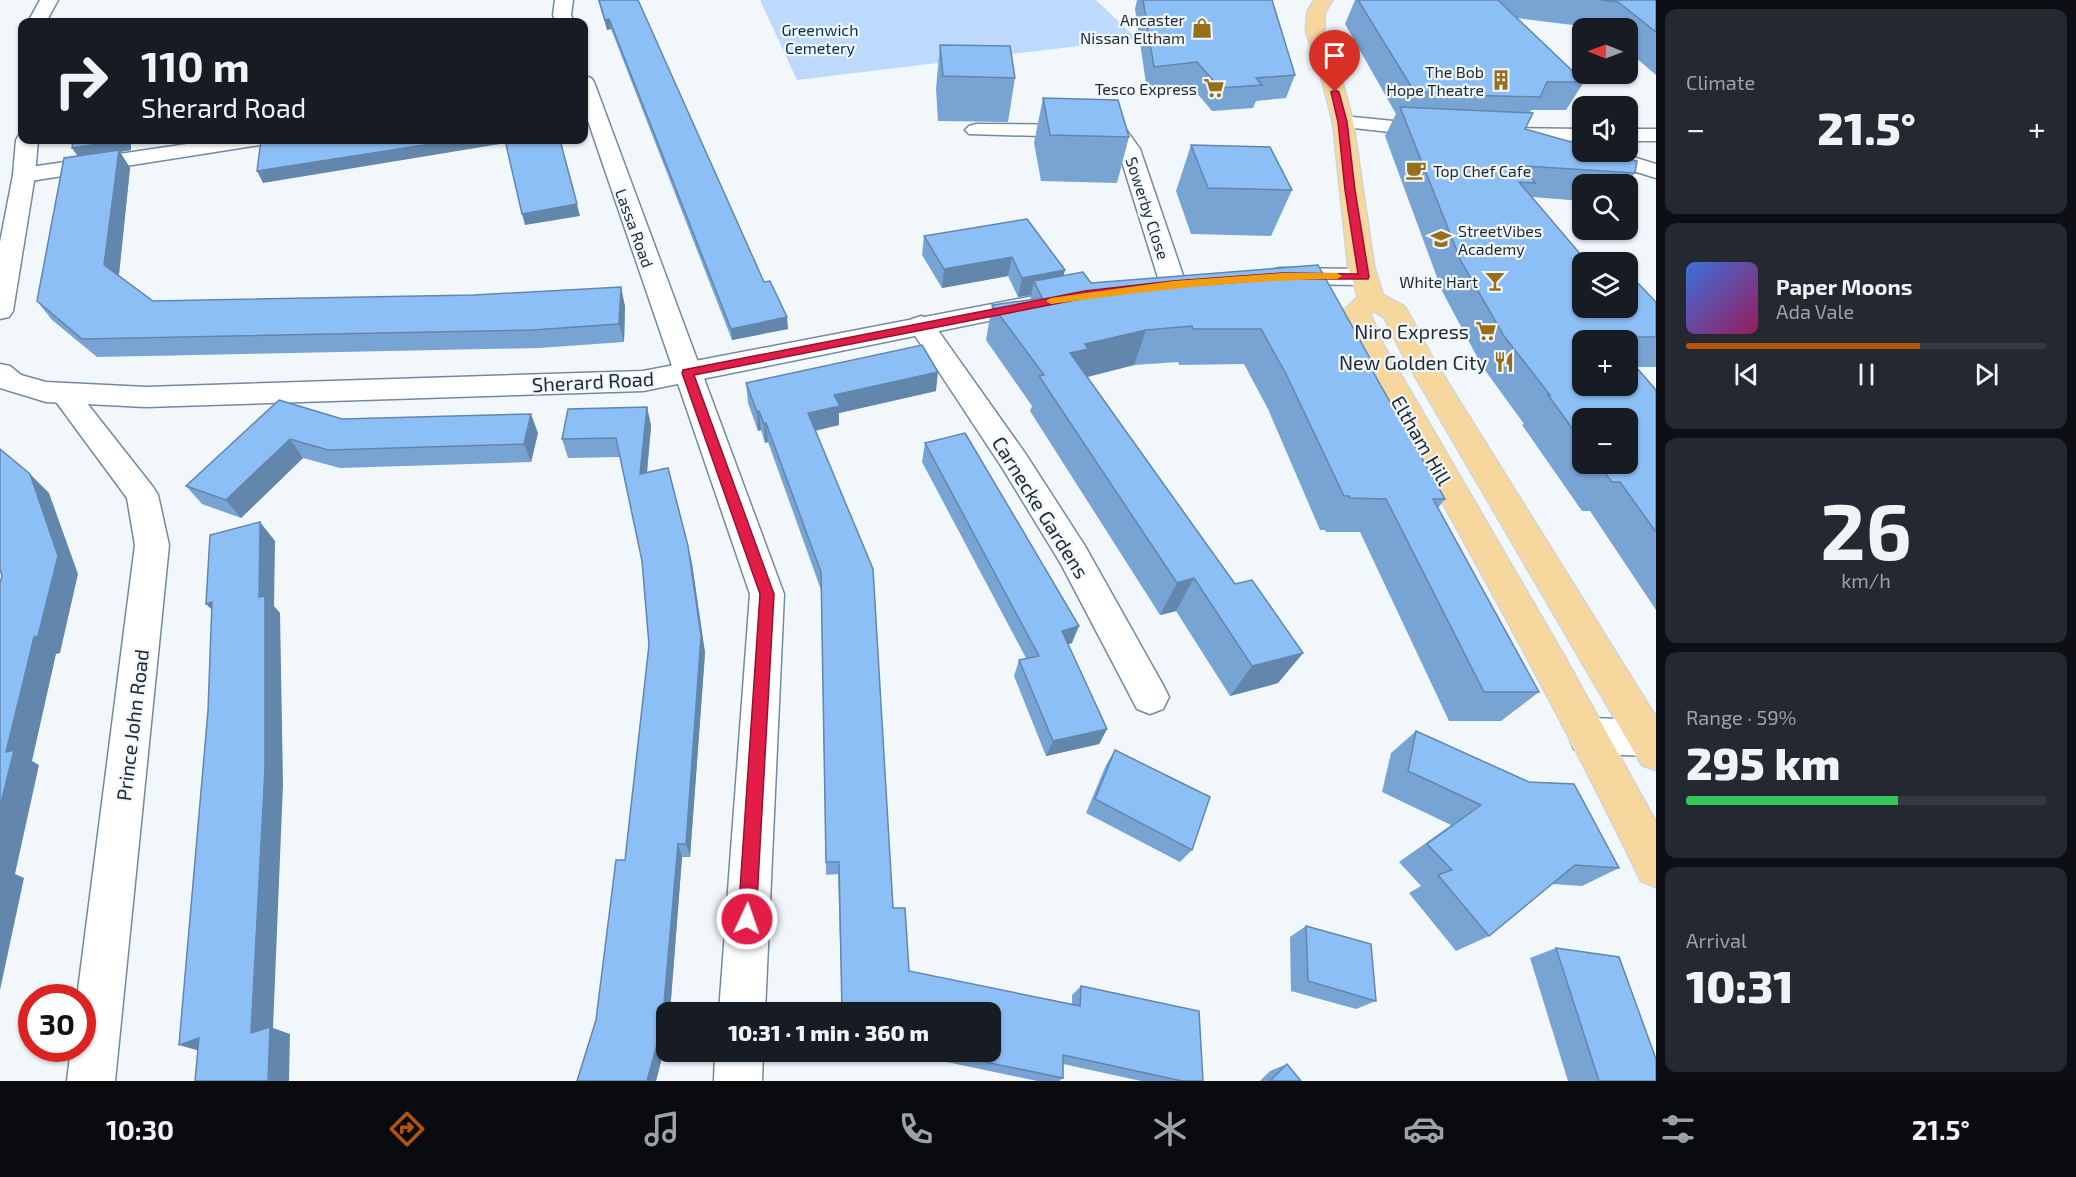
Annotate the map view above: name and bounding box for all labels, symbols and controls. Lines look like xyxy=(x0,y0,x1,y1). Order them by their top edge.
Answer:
place label: Ancaster Nissan Eltham xyxy=(1080,10,1186,47)
shop icon: Ancaster Nissan Eltham xyxy=(1190,16,1214,40)
north arrow xyxy=(1572,18,1638,84)
map controls xyxy=(1572,18,1638,474)
park label: Greenwich Cemetery xyxy=(781,20,859,57)
pin xyxy=(1309,30,1360,92)
icon: arrive xyxy=(1318,39,1351,72)
text: 110 m xyxy=(141,40,250,90)
icon: right xyxy=(42,42,120,120)
place label: The Bob Hope Theatre xyxy=(1386,62,1484,99)
building icon: The Bob Hope Theatre xyxy=(1489,68,1513,92)
text: Climate xyxy=(1686,70,1755,94)
supermarket icon: Tesco Express xyxy=(1202,76,1226,100)
place label: Tesco Express xyxy=(1095,79,1197,98)
text: Sherard Road xyxy=(141,91,306,123)
button: sound xyxy=(1572,96,1638,162)
text: 21.5° xyxy=(1817,100,1916,154)
text: − xyxy=(1686,108,1705,148)
text: + xyxy=(2028,108,2046,148)
street label: Sowerby Close xyxy=(1123,154,1173,262)
cafe icon: Top Chef Cafe xyxy=(1404,158,1428,182)
place label: Top Chef Cafe xyxy=(1433,161,1531,180)
button: search xyxy=(1572,174,1638,240)
street label: Lassa Road xyxy=(612,186,658,270)
place label: StreetVibes Academy xyxy=(1458,221,1542,258)
school or university icon: StreetVibes Academy xyxy=(1429,227,1453,251)
button: layers xyxy=(1572,252,1638,318)
bar icon: White Hart xyxy=(1483,269,1507,293)
place label: White Hart xyxy=(1399,272,1478,291)
text: Paper Moons xyxy=(1776,273,1912,299)
text: Ada Vale xyxy=(1776,299,1854,323)
place label: Niro Express xyxy=(1354,319,1469,343)
supermarket icon: Niro Express xyxy=(1474,319,1498,343)
button: + xyxy=(1572,330,1638,396)
place label: New Golden City xyxy=(1339,350,1487,374)
restaurant icon: New Golden City xyxy=(1492,350,1516,374)
icon: previous xyxy=(1730,358,1763,391)
icon: pause xyxy=(1850,358,1883,391)
icon: next xyxy=(1970,358,2003,391)
street label: Sherard Road xyxy=(531,366,655,396)
street label: Eltham Hill xyxy=(1387,391,1457,489)
button: − xyxy=(1572,408,1638,474)
street label: Carnecke Gardens xyxy=(988,432,1094,582)
text: 26 xyxy=(1820,482,1912,576)
text: km/h xyxy=(1841,568,1891,592)
street label: Prince John Road xyxy=(111,648,153,802)
text: Range · 59% xyxy=(1686,705,1796,729)
text: 295 km xyxy=(1686,735,1841,789)
position arrow xyxy=(715,887,779,951)
text: Arrival xyxy=(1686,928,1747,952)
text: 10:31 xyxy=(1686,958,1794,1012)
speed limit sign: 30 xyxy=(18,984,96,1062)
text: 10:31 · 1 min · 360 m xyxy=(728,1019,929,1045)
icon: directions xyxy=(386,1108,428,1150)
icon: music xyxy=(641,1108,683,1150)
icon: phone xyxy=(895,1108,937,1150)
icon: climate xyxy=(1149,1108,1191,1150)
icon: car xyxy=(1403,1108,1445,1150)
icon: filters xyxy=(1657,1108,1699,1150)
text: 10:30 xyxy=(106,1113,174,1145)
text: 21.5° xyxy=(1912,1113,1970,1145)

